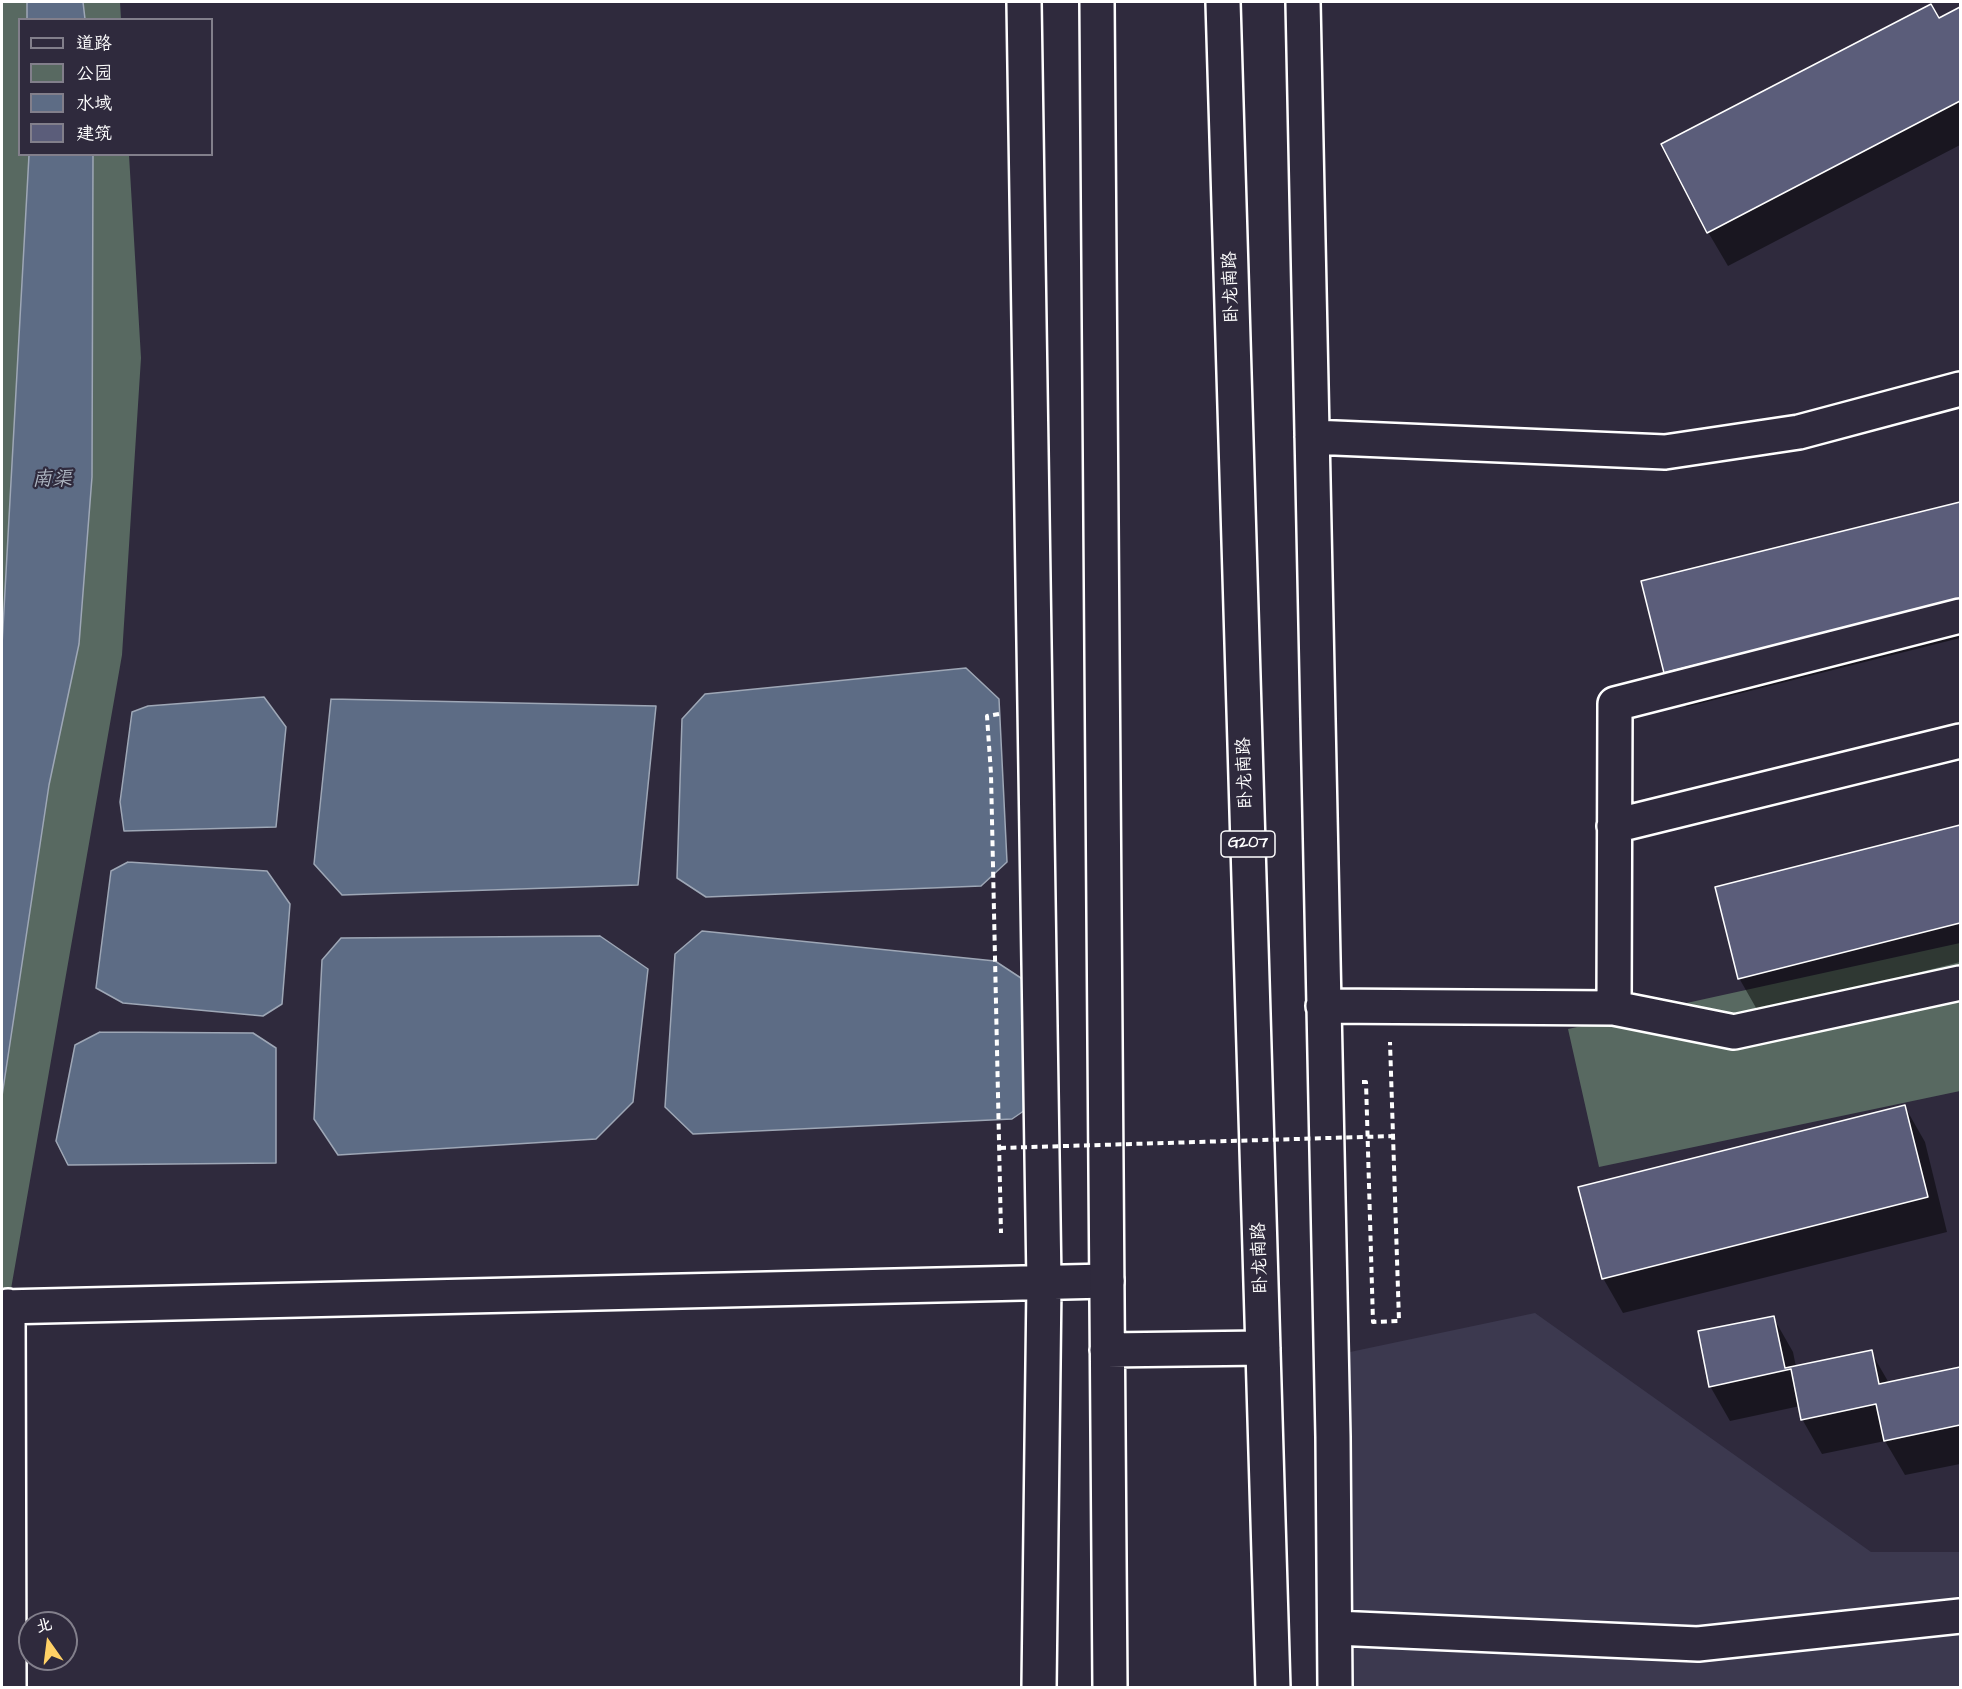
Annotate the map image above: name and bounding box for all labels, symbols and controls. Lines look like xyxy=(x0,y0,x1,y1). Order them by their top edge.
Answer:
legend xyxy=(18,18,213,156)
text: 道路 xyxy=(76,31,112,56)
text: 公园 xyxy=(76,61,112,86)
text: 水域 xyxy=(76,91,112,116)
text: 建筑 xyxy=(76,121,112,146)
street label: 卧龙南路 xyxy=(1220,251,1244,323)
water label: 南渠 xyxy=(32,469,72,493)
street label: 卧龙南路 xyxy=(1234,737,1258,809)
road number: G207 xyxy=(1221,831,1275,857)
street label: 卧龙南路 xyxy=(1249,1222,1273,1294)
north arrow xyxy=(18,1611,78,1671)
text: 北 xyxy=(34,1613,55,1638)

